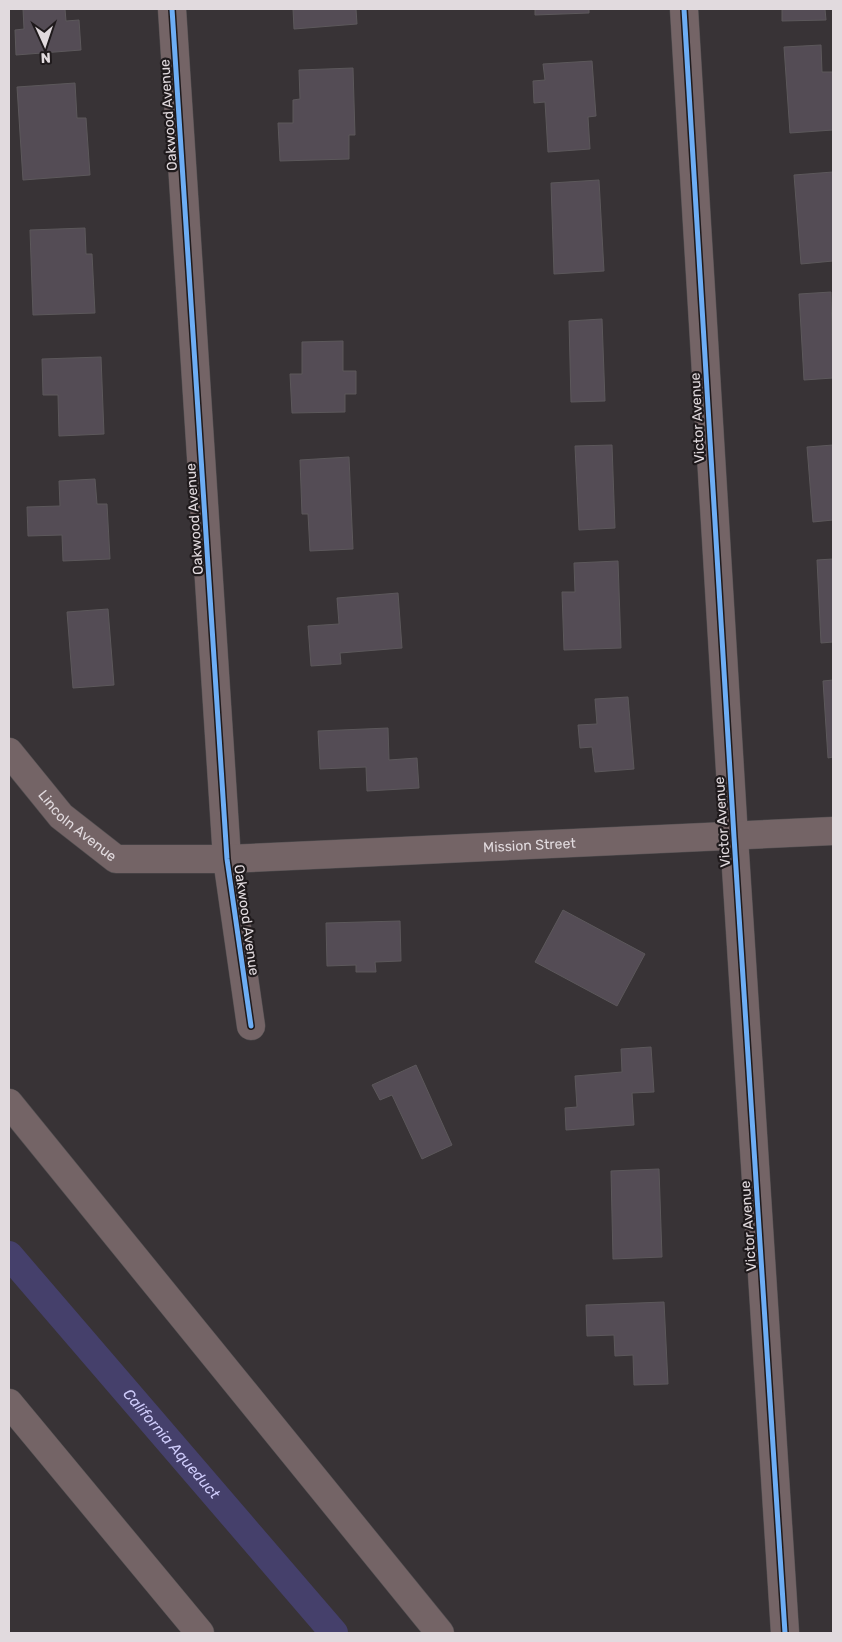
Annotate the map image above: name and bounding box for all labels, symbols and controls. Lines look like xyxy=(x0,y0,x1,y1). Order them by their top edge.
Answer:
north arrow xyxy=(20,20,70,70)
text: N xyxy=(40,49,51,66)
street label: Oakwood Avenue xyxy=(156,58,181,171)
street label: Victor Avenue xyxy=(687,372,708,464)
street label: Oakwood Avenue xyxy=(182,462,207,575)
street label: Victor Avenue xyxy=(711,776,734,868)
street label: Lincoln Avenue xyxy=(34,787,120,865)
street label: Mission Street xyxy=(483,835,577,856)
street label: Oakwood Avenue xyxy=(230,863,263,977)
street label: Victor Avenue xyxy=(737,1180,760,1272)
water label: California Aqueduct xyxy=(119,1385,224,1503)

